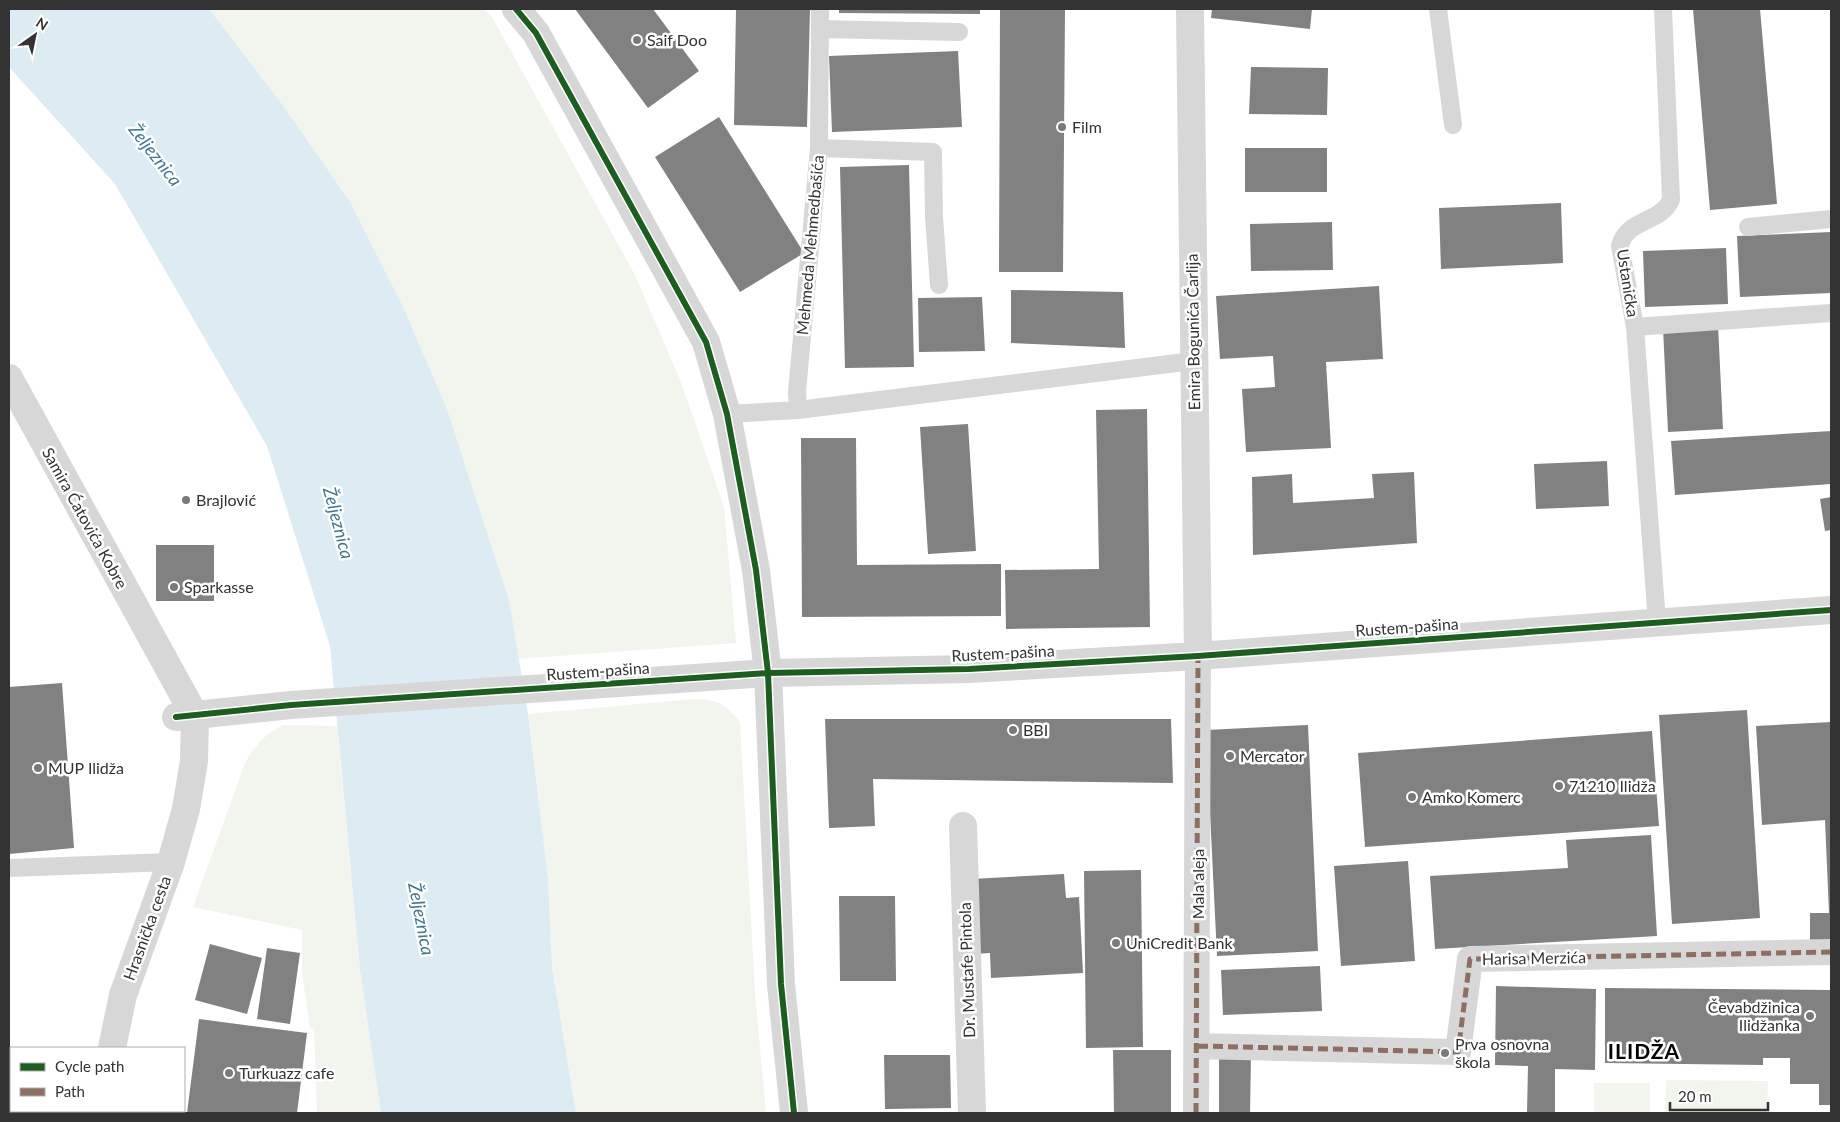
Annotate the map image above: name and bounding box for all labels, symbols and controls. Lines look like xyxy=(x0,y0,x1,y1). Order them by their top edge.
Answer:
north arrow xyxy=(10,10,60,60)
text: N xyxy=(33,14,52,34)
place label: Saif Doo xyxy=(647,30,707,49)
marker: Saif Doo xyxy=(631,34,643,46)
place label: Film xyxy=(1072,117,1102,136)
water label: Željeznica xyxy=(124,118,187,190)
marker: Film xyxy=(1056,121,1068,133)
street label: Mehmeda Mehmedbašića xyxy=(792,154,827,336)
street label: Ustanička xyxy=(1614,248,1643,318)
street label: Emira Bogunića Čarlija xyxy=(1182,254,1203,410)
street label: Samira Ćatovića Kobre xyxy=(39,444,132,592)
water label: Željeznica xyxy=(319,483,359,561)
place label: Brajlović xyxy=(196,490,256,509)
marker: Brajlović xyxy=(180,494,192,506)
place label: Sparkasse xyxy=(184,577,254,596)
marker: Sparkasse xyxy=(168,581,180,593)
street label: Rustem-pašina xyxy=(1355,613,1459,640)
street label: Rustem-pašina xyxy=(951,640,1055,665)
street label: Rustem-pašina xyxy=(546,657,650,684)
place label: BBI xyxy=(1023,720,1048,739)
marker: BBI xyxy=(1007,724,1019,736)
place label: Mercator xyxy=(1240,746,1305,765)
marker: Mercator xyxy=(1224,750,1236,762)
place label: MUP Ilidža xyxy=(48,758,124,777)
marker: MUP Ilidža xyxy=(32,762,44,774)
place label: 71210 Ilidža xyxy=(1569,776,1656,795)
marker: 71210 Ilidža xyxy=(1553,780,1565,792)
place label: Amko Komerc xyxy=(1422,787,1521,806)
marker: Amko Komerc xyxy=(1406,791,1418,803)
street label: Mala aleja xyxy=(1188,849,1207,919)
street label: Hrasnička cesta xyxy=(119,873,174,983)
water label: Željeznica xyxy=(404,880,440,957)
street label: Dr. Mustafe Pintola xyxy=(955,902,978,1038)
place label: UniCredit Bank xyxy=(1126,933,1233,952)
marker: UniCredit Bank xyxy=(1110,937,1122,949)
street label: Harisa Merzića xyxy=(1482,947,1586,968)
place label: Čevabdžinica Ilidžanka xyxy=(1708,997,1800,1034)
marker: Čevabdžinica Ilidžanka xyxy=(1804,1010,1816,1022)
place label: Prva osnovna škola xyxy=(1455,1034,1549,1071)
district label: ILIDŽA xyxy=(1608,1038,1680,1063)
legend xyxy=(10,1047,185,1112)
marker: Prva osnovna škola xyxy=(1439,1047,1451,1059)
text: Cycle path xyxy=(55,1057,124,1075)
place label: Turkuazz cafe xyxy=(239,1063,334,1082)
marker: Turkuazz cafe xyxy=(223,1067,235,1079)
scale bar xyxy=(1670,1080,1768,1112)
text: Path xyxy=(55,1082,85,1100)
text: 20 m xyxy=(1678,1087,1712,1105)

